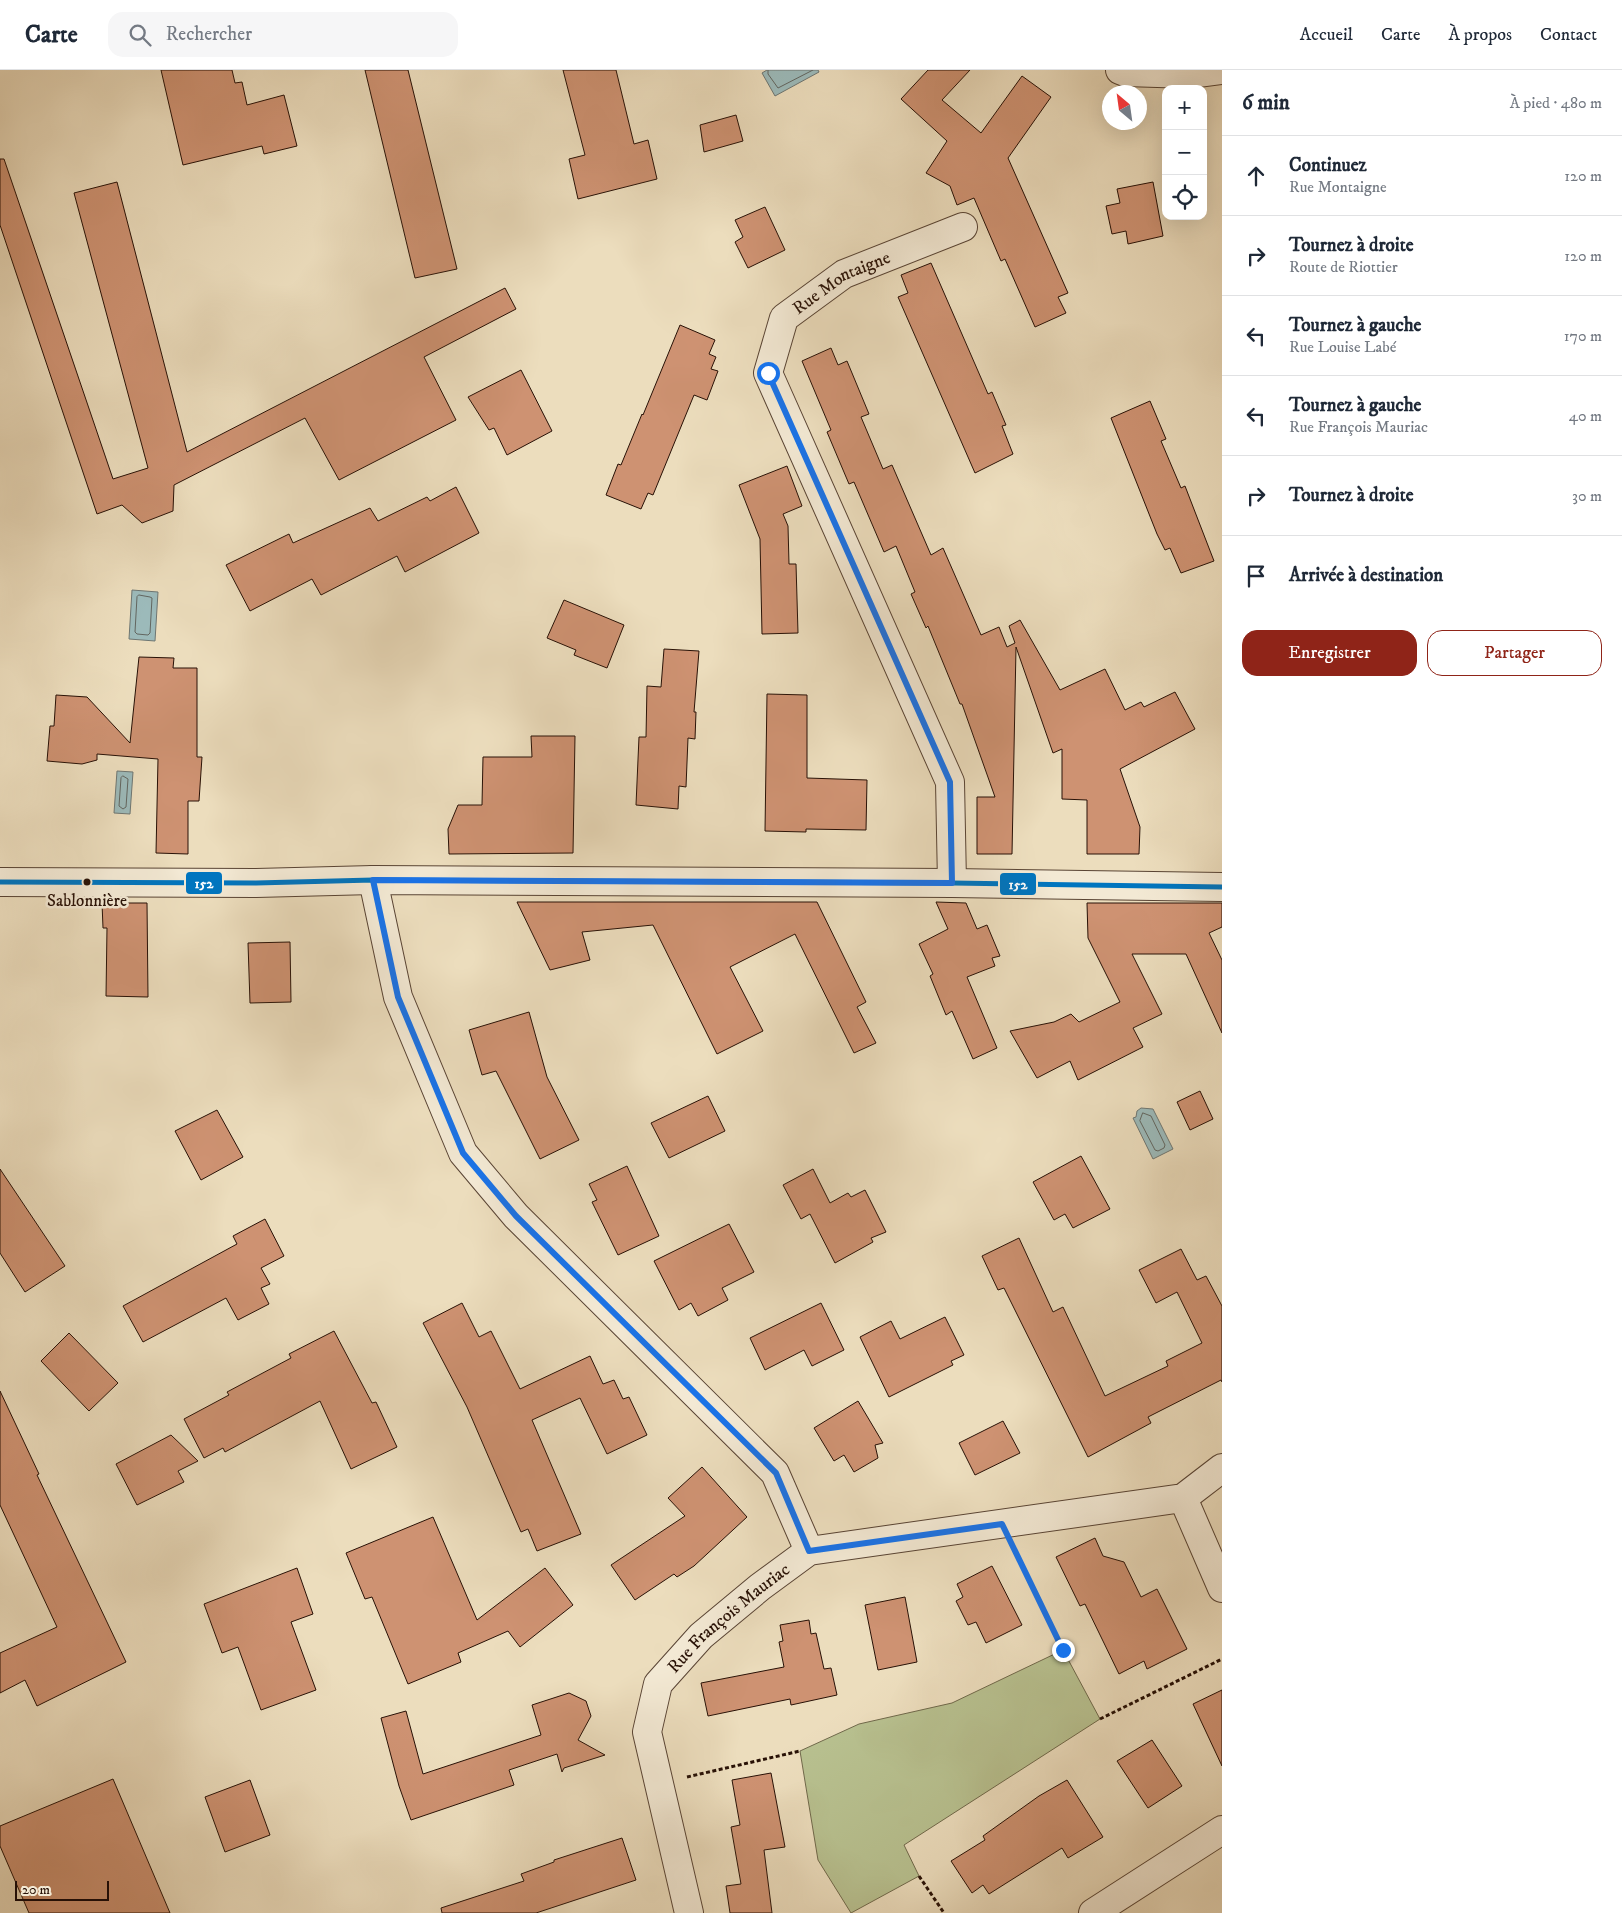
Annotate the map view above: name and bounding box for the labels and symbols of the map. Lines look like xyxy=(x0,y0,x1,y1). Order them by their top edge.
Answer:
north arrow xyxy=(1102,85,1147,130)
street label: Rue Montaigne xyxy=(789,247,894,320)
route start xyxy=(757,362,780,385)
line badge: 152 xyxy=(185,871,223,895)
line badge: 152 xyxy=(999,872,1037,896)
text: 152 xyxy=(195,875,215,893)
text: 152 xyxy=(1009,876,1029,894)
marker: Sablonnière xyxy=(82,877,92,887)
place label: Sablonnière xyxy=(47,890,127,912)
street label: Rue François Mauriac xyxy=(663,1559,795,1678)
route end xyxy=(1052,1639,1075,1662)
scale bar xyxy=(15,1878,109,1901)

